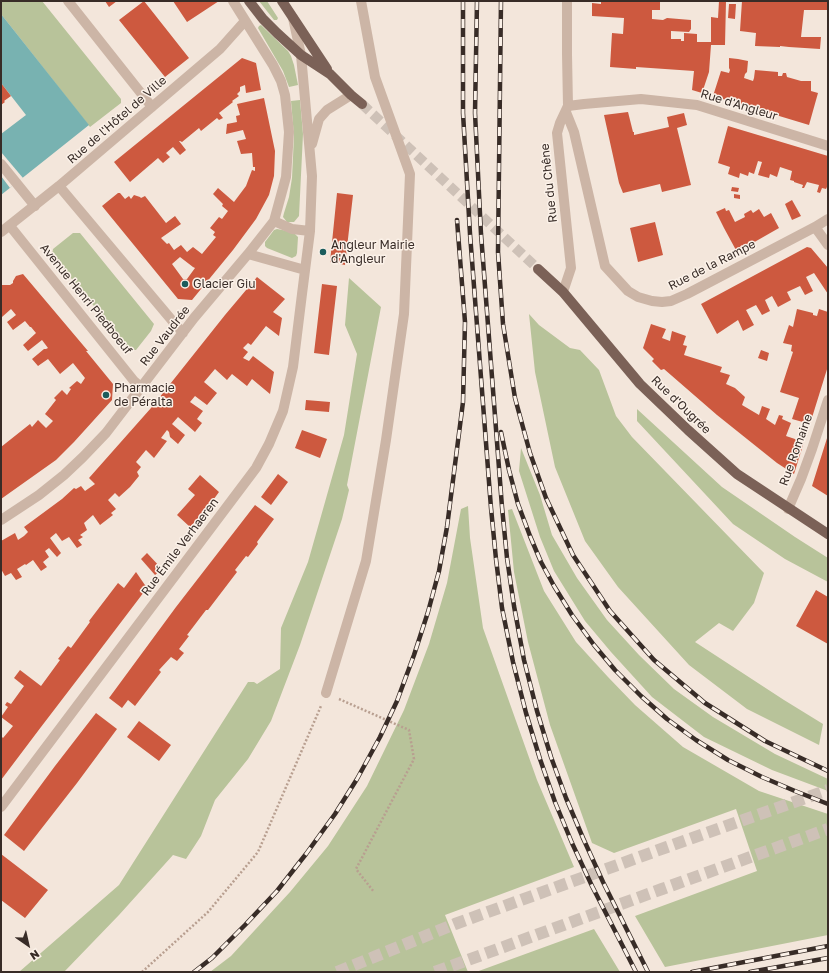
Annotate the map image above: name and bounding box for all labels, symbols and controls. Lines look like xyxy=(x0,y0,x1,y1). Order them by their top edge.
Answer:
street label: Rue de l'Hôtel de Ville xyxy=(65,73,169,167)
street label: Rue d'Angleur xyxy=(699,86,779,124)
street label: Rue du Chêne xyxy=(538,143,560,223)
street label: Rue de la Rampe xyxy=(666,237,758,293)
place label: Angleur Mairie d'Angleur xyxy=(331,238,415,266)
street label: Avenue Henri Piedboeuf xyxy=(37,241,135,357)
marker: Angleur Mairie d'Angleur xyxy=(318,247,328,257)
place label: Glacier Giu xyxy=(193,277,255,291)
marker: Glacier Giu xyxy=(180,279,190,289)
street label: Rue Vaudrée xyxy=(137,303,193,369)
street label: Rue d'Ougrée xyxy=(648,373,714,437)
place label: Pharmacie de Péralta xyxy=(114,381,175,409)
marker: Pharmacie de Péralta xyxy=(101,390,111,400)
street label: Rue Romaine xyxy=(776,412,816,488)
street label: Rue Émile Verhaeren xyxy=(138,495,222,599)
north arrow xyxy=(8,925,48,965)
text: N xyxy=(28,948,42,963)

